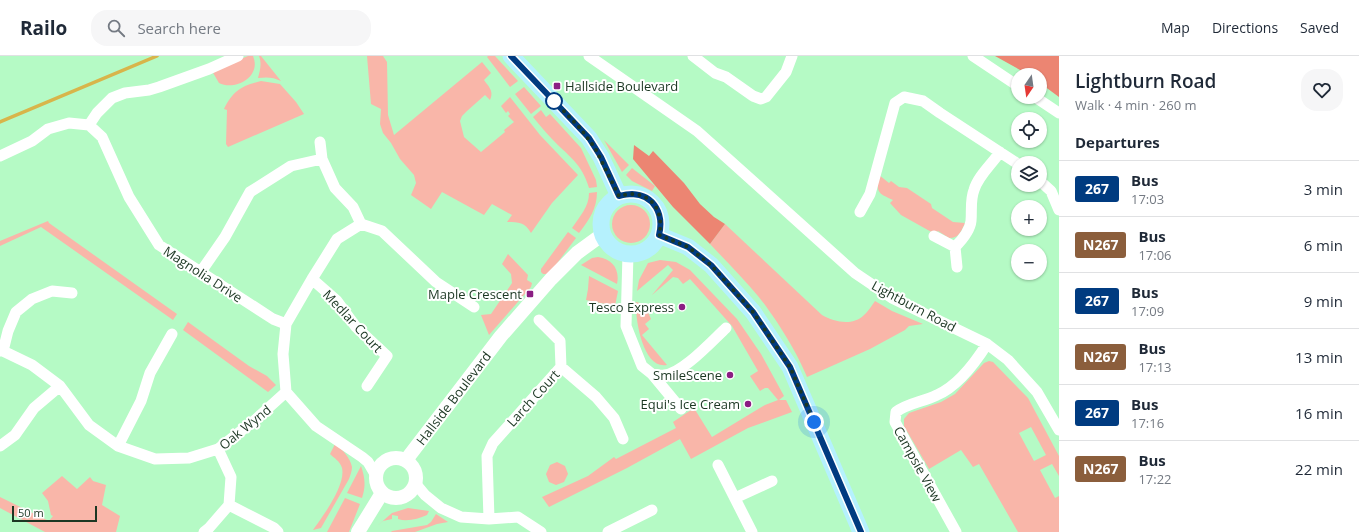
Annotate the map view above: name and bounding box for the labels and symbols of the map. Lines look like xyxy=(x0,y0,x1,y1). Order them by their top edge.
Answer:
north arrow xyxy=(1011,68,1047,104)
place label: Hallside Boulevard xyxy=(565,77,678,95)
marker: Hallside Boulevard xyxy=(552,81,562,91)
unlabelled marker xyxy=(545,92,563,110)
street label: Magnolia Drive xyxy=(160,242,246,306)
street label: Lightburn Road xyxy=(869,276,959,336)
place label: Maple Crescent xyxy=(428,285,522,303)
street label: Medlar Court xyxy=(319,286,387,357)
marker: Maple Crescent xyxy=(525,289,535,299)
place label: Tesco Express xyxy=(589,298,674,316)
marker: Tesco Express xyxy=(677,302,687,312)
street label: Hallside Boulevard xyxy=(412,348,495,449)
street label: Larch Court xyxy=(503,365,564,430)
place label: SmileScene xyxy=(653,366,722,384)
marker: SmileScene xyxy=(725,370,735,380)
place label: Equi's Ice Cream xyxy=(641,395,740,413)
marker: Equi's Ice Cream xyxy=(743,399,753,409)
street label: Oak Wynd xyxy=(215,400,275,454)
your location xyxy=(804,412,824,432)
street label: Campsie View xyxy=(890,423,946,505)
scale bar xyxy=(12,504,97,523)

